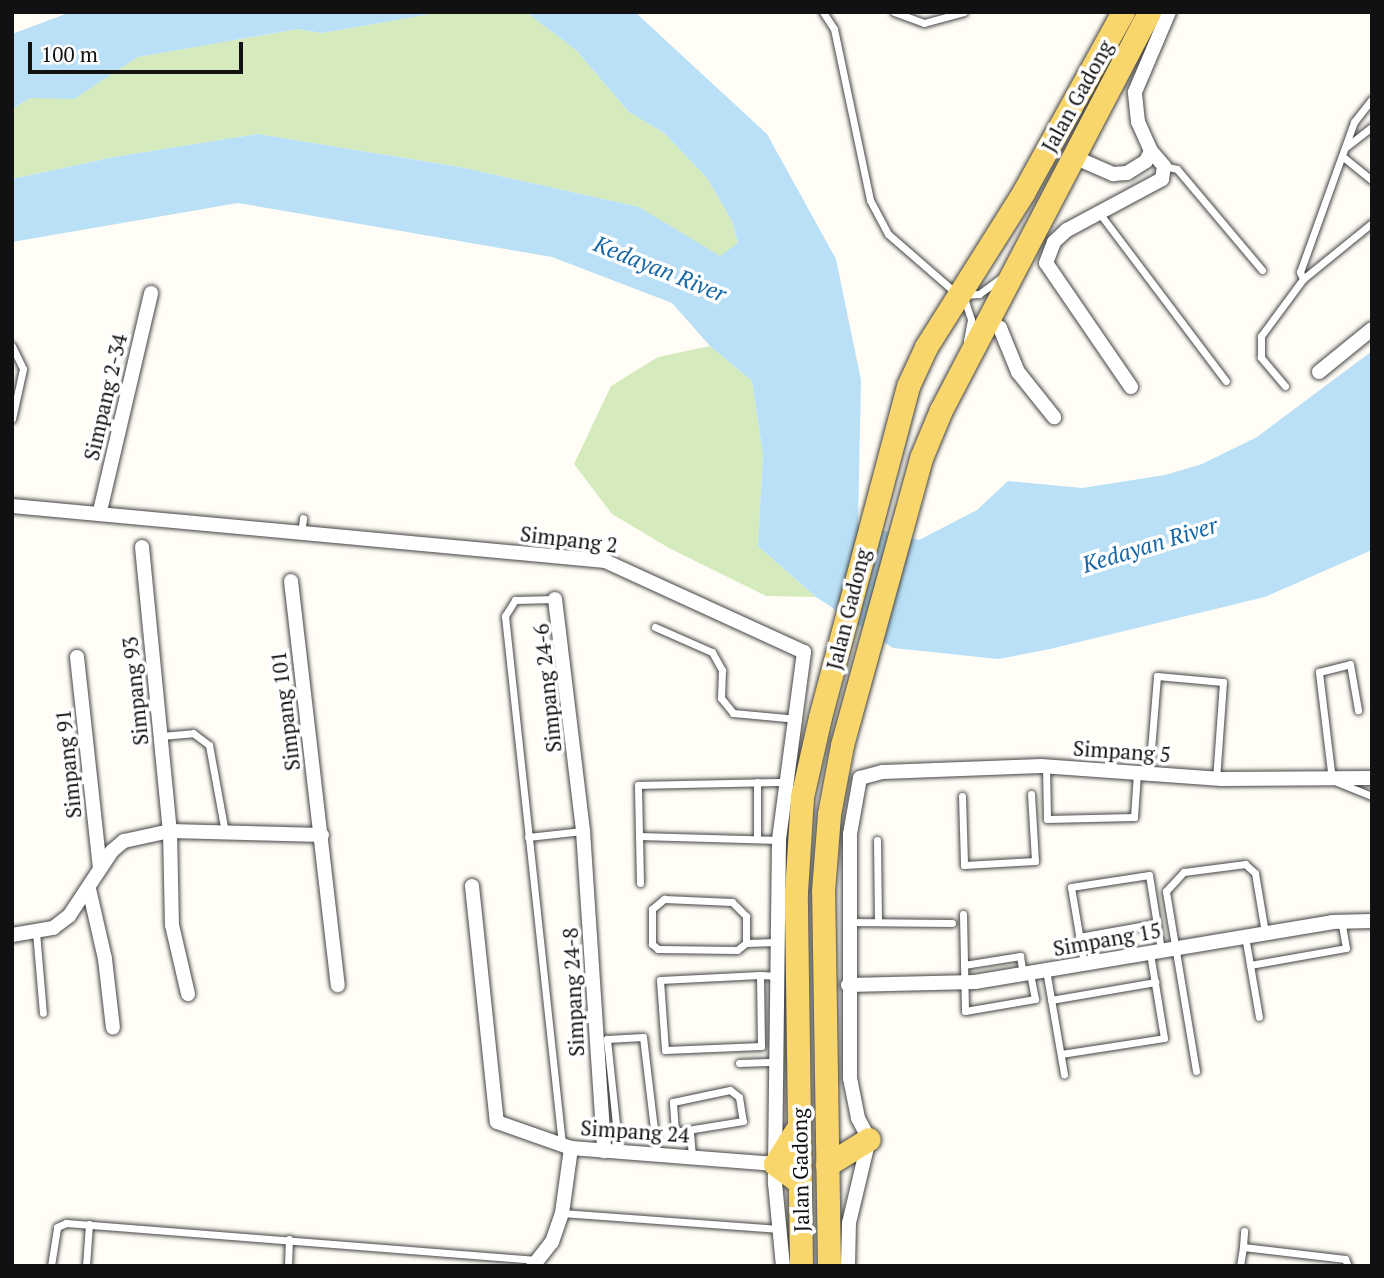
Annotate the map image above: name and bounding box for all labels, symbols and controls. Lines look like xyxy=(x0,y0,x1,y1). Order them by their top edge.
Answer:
scale bar xyxy=(32,28,247,72)
street label: Jalan Gadong xyxy=(1036,36,1118,156)
text: 100 m xyxy=(41,40,98,68)
water label: Kedayan River xyxy=(590,230,730,308)
street label: Simpang 2-34 xyxy=(78,331,132,463)
water label: Kedayan River xyxy=(1079,511,1221,579)
street label: Simpang 2 xyxy=(519,521,619,557)
street label: Jalan Gadong xyxy=(821,546,875,672)
street label: Simpang 24-6 xyxy=(528,622,566,754)
street label: Simpang 93 xyxy=(117,635,153,747)
street label: Simpang 101 xyxy=(265,650,305,772)
street label: Simpang 91 xyxy=(50,708,86,820)
street label: Simpang 5 xyxy=(1072,735,1172,767)
street label: Simpang 15 xyxy=(1051,917,1163,961)
street label: Simpang 24-8 xyxy=(557,927,589,1057)
street label: Jalan Gadong xyxy=(786,1108,814,1232)
street label: Simpang 24 xyxy=(580,1115,690,1147)

